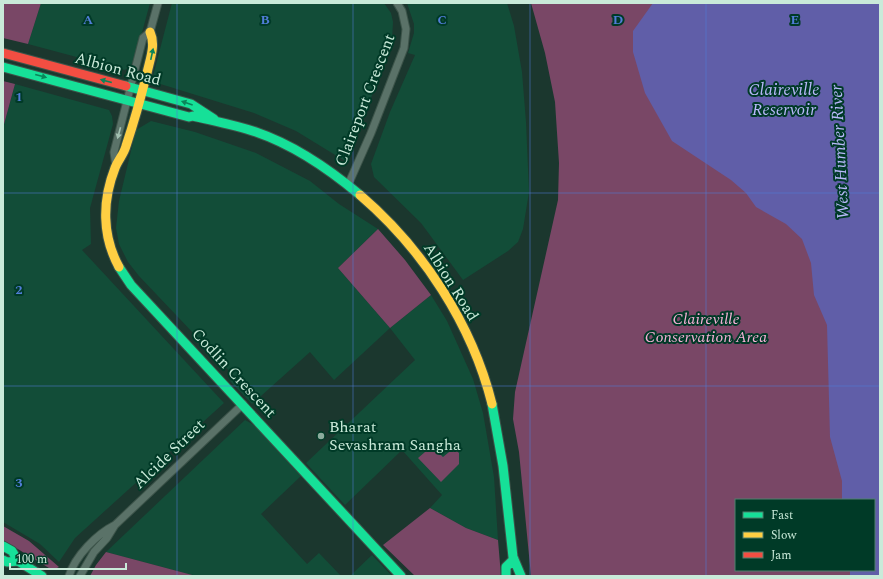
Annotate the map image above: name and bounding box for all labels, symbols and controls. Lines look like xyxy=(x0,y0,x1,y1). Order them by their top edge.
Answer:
text: A xyxy=(83,10,93,30)
text: B xyxy=(260,10,270,30)
text: C xyxy=(437,10,447,30)
text: D xyxy=(613,10,623,30)
text: E xyxy=(791,10,800,30)
street label: Claireport Crescent xyxy=(329,30,401,170)
street label: Albion Road xyxy=(72,46,164,92)
one-way arrow xyxy=(149,48,155,60)
one-way arrow xyxy=(34,74,47,80)
water label: Claireville Reservoir xyxy=(748,77,820,123)
one-way arrow xyxy=(99,78,111,84)
water label: West Humber River xyxy=(823,84,857,220)
text: 1 xyxy=(15,87,23,107)
one-way arrow xyxy=(181,100,193,106)
one-way arrow xyxy=(116,127,122,139)
street label: Albion Road xyxy=(417,238,485,326)
text: 2 xyxy=(15,280,23,300)
park label: Claireville Conservation Area xyxy=(645,307,767,349)
street label: Codlin Crescent xyxy=(186,323,282,424)
street label: Alcide Street xyxy=(128,413,211,495)
place label: Bharat Sevashram Sangha xyxy=(329,415,461,457)
marker: Bharat Sevashram Sangha xyxy=(316,431,326,441)
text: 3 xyxy=(15,473,23,493)
legend xyxy=(735,499,875,571)
text: Fast xyxy=(771,506,793,525)
text: Slow xyxy=(771,526,797,545)
scale bar xyxy=(10,545,126,571)
text: Jam xyxy=(771,546,792,565)
text: 100 m xyxy=(16,550,47,569)

